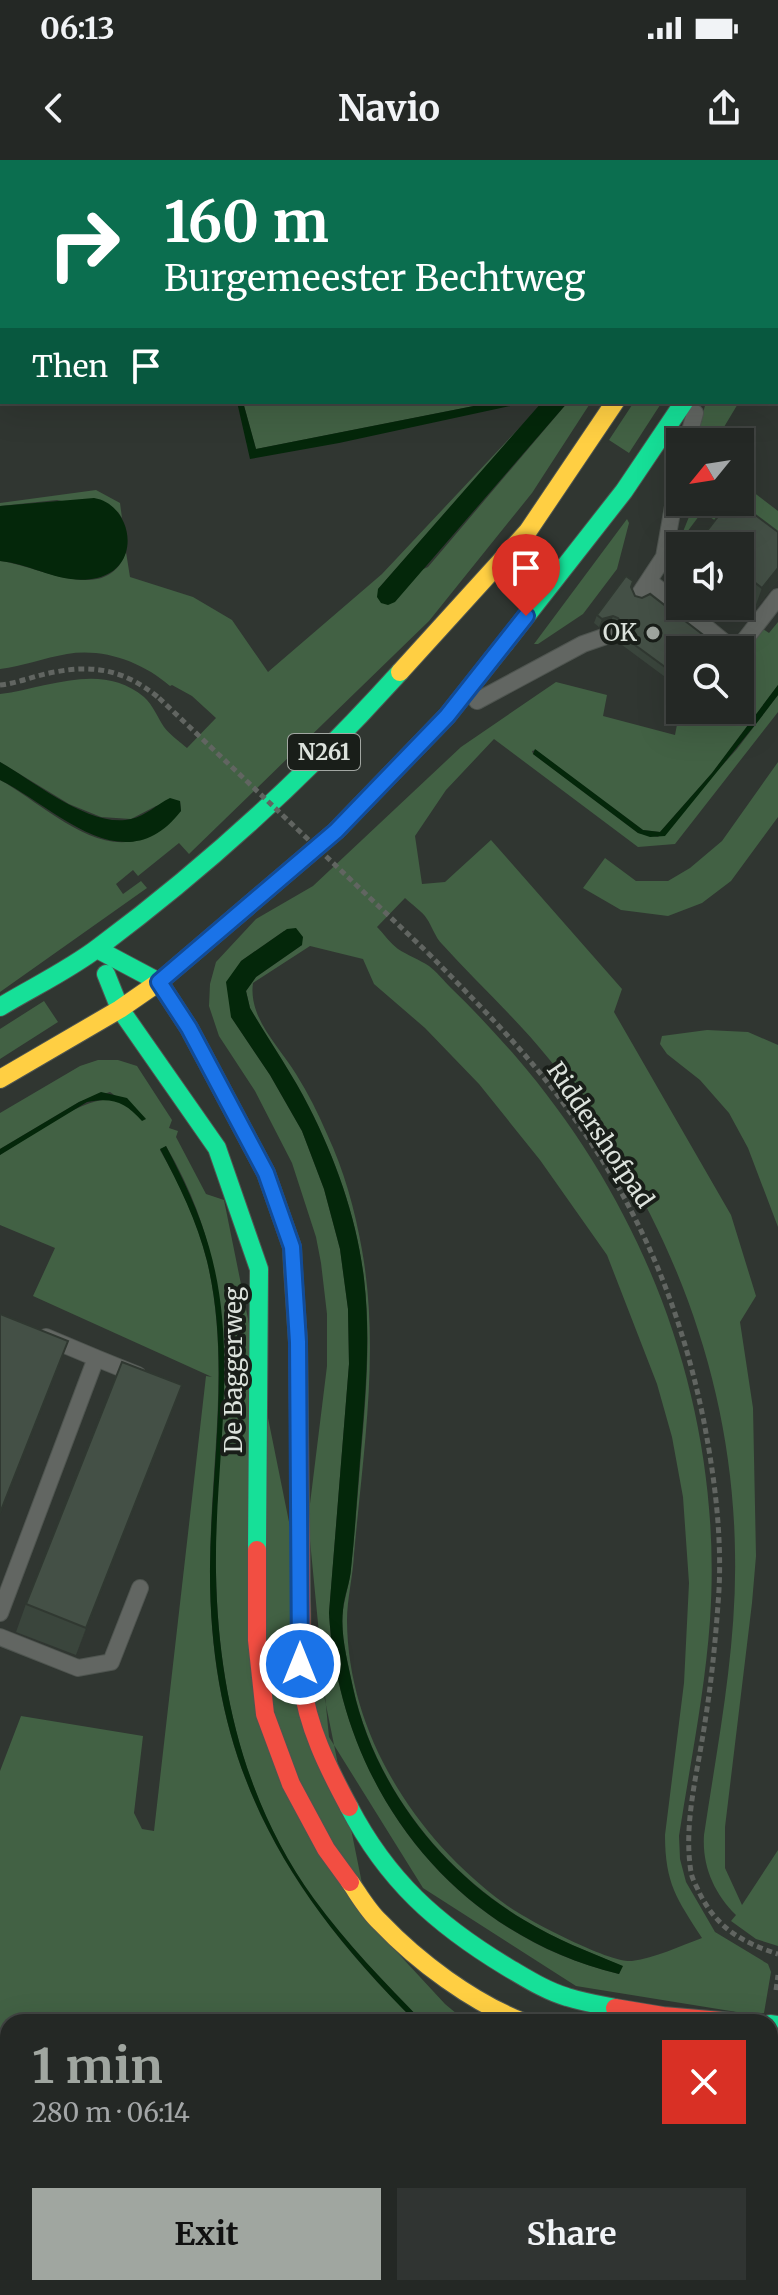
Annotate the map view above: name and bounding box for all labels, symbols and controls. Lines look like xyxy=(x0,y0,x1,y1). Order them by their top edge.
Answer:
text: 06:13 xyxy=(40,9,115,47)
icon: back xyxy=(32,86,76,130)
text: Navio xyxy=(338,86,440,131)
icon: share xyxy=(702,86,746,130)
text: 160 m xyxy=(164,187,329,257)
icon: right xyxy=(32,192,136,296)
text: Burgemeester Bechtweg xyxy=(164,256,586,301)
icon: arrive xyxy=(124,344,168,388)
text: Then xyxy=(32,347,108,385)
north arrow xyxy=(666,428,754,516)
map controls xyxy=(666,428,754,724)
button: sound xyxy=(666,532,754,620)
pin xyxy=(492,534,560,616)
icon: arrive xyxy=(504,546,548,590)
place label: OK xyxy=(603,617,638,648)
marker: OK xyxy=(644,624,662,642)
button: search xyxy=(666,636,754,724)
road number: N261 xyxy=(288,734,360,770)
street label: Riddershofpad xyxy=(540,1056,661,1214)
street label: De Baggerweg xyxy=(218,1286,249,1453)
position arrow xyxy=(258,1622,342,1706)
text: 1 min xyxy=(32,2036,163,2096)
button: close xyxy=(662,2040,746,2124)
text: 280 m · 06:14 xyxy=(32,2096,190,2129)
button: Exit xyxy=(32,2188,381,2280)
button: Share xyxy=(397,2188,746,2280)

